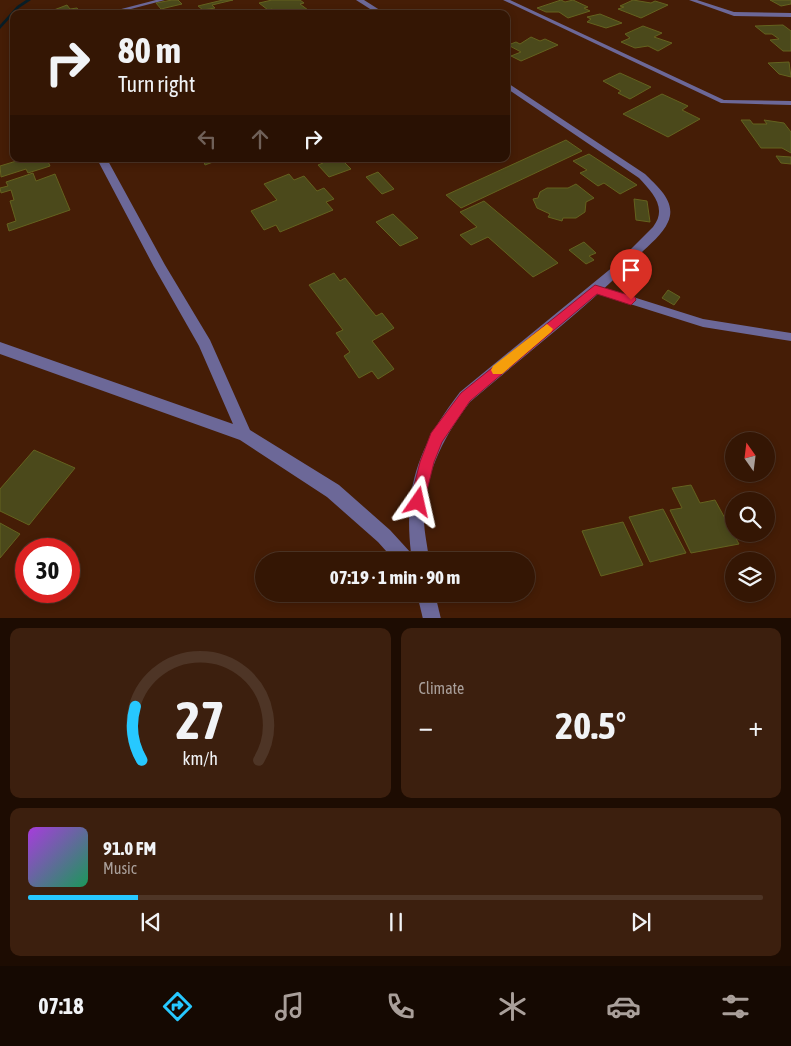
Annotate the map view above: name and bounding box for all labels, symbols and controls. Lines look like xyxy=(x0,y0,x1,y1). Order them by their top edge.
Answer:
icon: right xyxy=(35,30,100,95)
text: 80 m xyxy=(118,30,181,70)
text: Turn right xyxy=(118,71,195,97)
icon: left xyxy=(193,125,221,153)
icon: ahead xyxy=(246,125,274,153)
icon: right xyxy=(299,125,327,153)
pin xyxy=(610,249,652,300)
icon: arrive xyxy=(617,256,645,284)
north arrow xyxy=(725,432,775,482)
map controls xyxy=(725,432,775,602)
position arrow xyxy=(391,475,443,527)
button: search xyxy=(725,492,775,542)
speed limit sign: 30 xyxy=(15,538,80,603)
button: layers xyxy=(725,552,775,602)
text: 07:19 · 1 min · 90 m xyxy=(330,566,460,588)
text: Climate xyxy=(419,679,464,697)
text: 27 xyxy=(176,690,225,750)
text: 20.5° xyxy=(555,704,626,747)
text: − xyxy=(419,710,433,742)
text: + xyxy=(748,710,763,742)
text: km/h xyxy=(183,748,218,769)
text: 91.0 FM xyxy=(103,837,156,859)
text: Music xyxy=(103,859,137,877)
icon: previous xyxy=(137,908,165,936)
icon: pause xyxy=(382,908,410,936)
icon: next xyxy=(627,908,655,936)
icon: directions xyxy=(160,989,195,1024)
icon: music xyxy=(272,989,307,1024)
icon: phone xyxy=(383,989,418,1024)
icon: climate xyxy=(495,989,530,1024)
icon: car xyxy=(606,989,641,1024)
icon: filters xyxy=(718,989,753,1024)
text: 07:18 xyxy=(38,993,84,1019)

